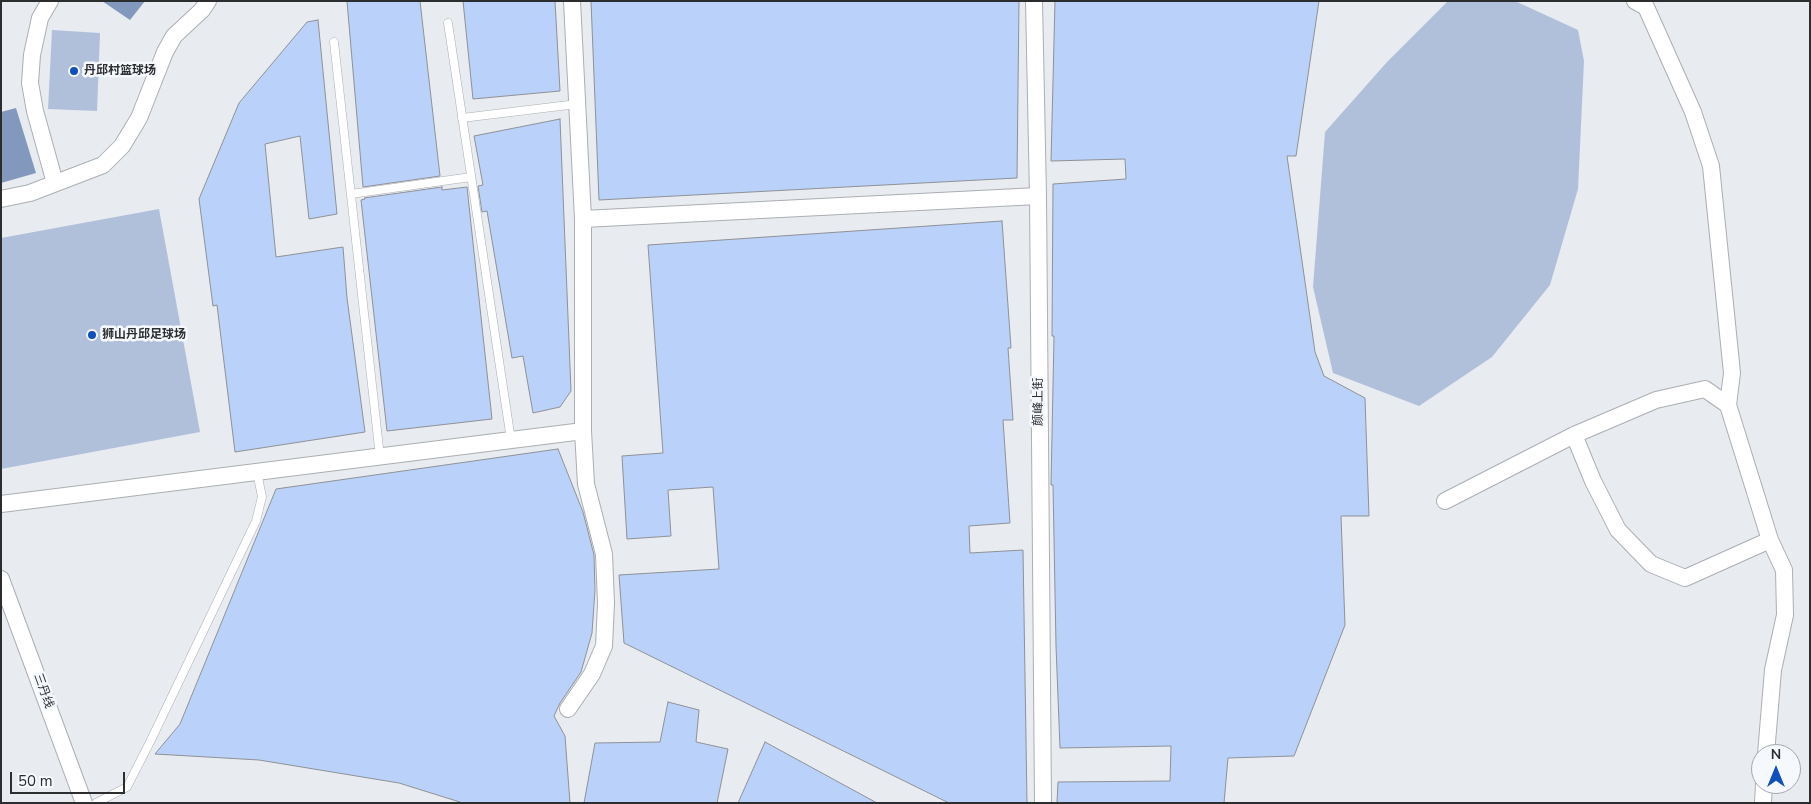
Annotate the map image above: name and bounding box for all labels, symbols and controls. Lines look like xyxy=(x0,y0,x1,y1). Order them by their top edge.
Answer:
place label: 丹邱村篮球场 xyxy=(84,64,156,78)
marker: 丹邱村篮球场 xyxy=(68,65,80,77)
place label: 狮山丹邱足球场 xyxy=(102,328,186,342)
marker: 狮山丹邱足球场 xyxy=(86,329,98,341)
street label: 颜峰上街 xyxy=(1032,378,1046,426)
street label: 三丹线 xyxy=(30,672,56,710)
north arrow xyxy=(1751,744,1801,794)
text: N xyxy=(1771,745,1781,764)
scale bar xyxy=(12,762,128,794)
text: 50 m xyxy=(18,771,53,791)

